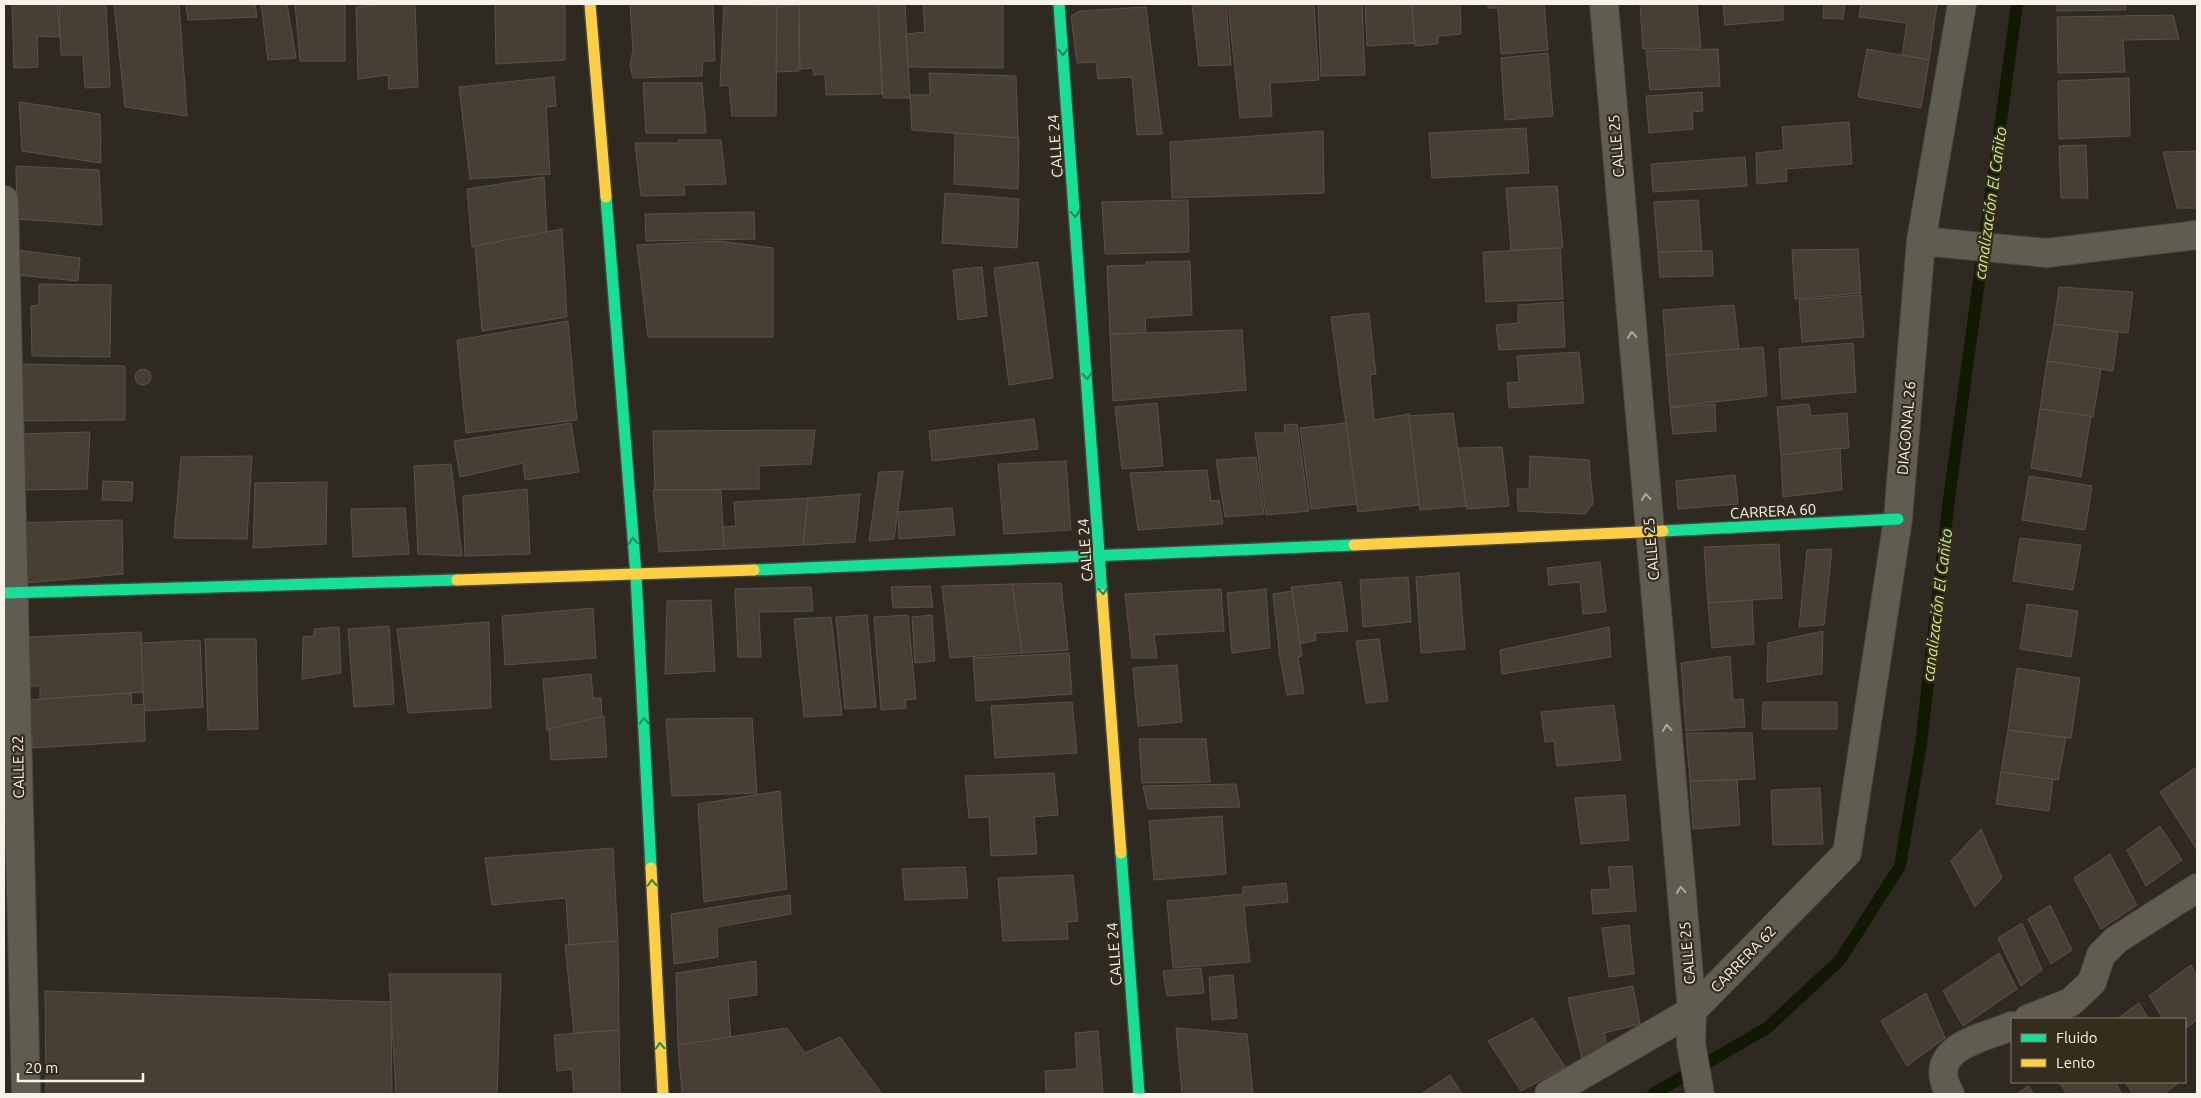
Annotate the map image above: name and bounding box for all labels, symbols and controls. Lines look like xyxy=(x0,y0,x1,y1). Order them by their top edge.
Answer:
one-way arrow xyxy=(1057,49,1068,57)
street label: CALLE 24 xyxy=(1044,114,1066,178)
street label: CALLE 25 xyxy=(1605,114,1627,178)
water label: canalización El Cañito xyxy=(1970,125,2010,280)
one-way arrow xyxy=(1069,211,1080,219)
one-way arrow xyxy=(1627,331,1638,339)
one-way arrow xyxy=(1081,373,1092,381)
street label: DIAGONAL 26 xyxy=(1893,380,1919,476)
one-way arrow xyxy=(1641,493,1652,501)
street label: CARRERA 60 xyxy=(1729,500,1817,522)
street label: CALLE 25 xyxy=(1640,517,1662,581)
street label: CALLE 24 xyxy=(1074,518,1096,582)
water label: canalización El Cañito xyxy=(1919,527,1955,682)
one-way arrow xyxy=(628,537,639,545)
one-way arrow xyxy=(1097,587,1108,595)
one-way arrow xyxy=(638,717,649,725)
one-way arrow xyxy=(1662,724,1673,732)
street label: CALLE 22 xyxy=(9,735,27,799)
one-way arrow xyxy=(647,879,657,887)
one-way arrow xyxy=(1676,886,1687,894)
street label: CALLE 25 xyxy=(1676,921,1698,985)
street label: CALLE 24 xyxy=(1103,922,1125,986)
street label: CARRERA 62 xyxy=(1707,922,1779,996)
legend xyxy=(2011,1018,2186,1083)
text: Fluido xyxy=(2056,1029,2098,1046)
one-way arrow xyxy=(655,1041,666,1049)
scale bar xyxy=(18,1050,142,1082)
text: Lento xyxy=(2056,1054,2095,1071)
text: 20 m xyxy=(25,1059,58,1076)

